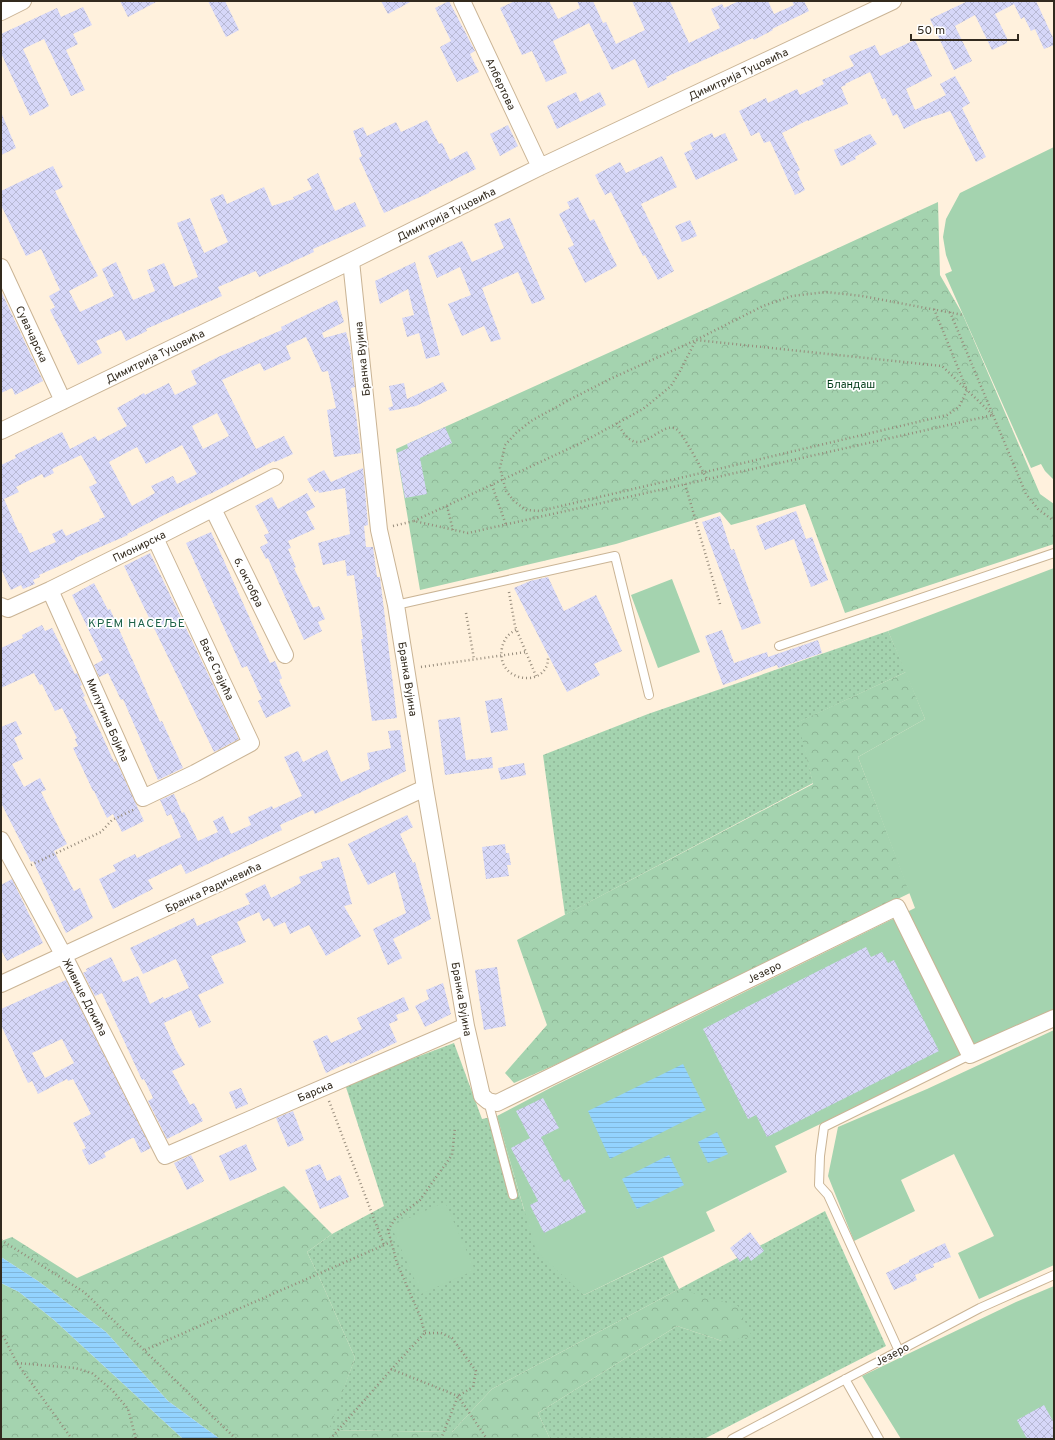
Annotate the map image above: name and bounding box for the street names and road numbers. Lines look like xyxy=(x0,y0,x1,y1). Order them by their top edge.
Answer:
street label: Димитрија Туцовића xyxy=(686,46,791,104)
street label: Албертова xyxy=(482,56,518,113)
street label: Димитрија Туцовића xyxy=(395,185,499,245)
street label: Сувачарска xyxy=(12,304,50,365)
street label: Бранка Вујина xyxy=(352,321,374,397)
street label: Димитрија Туцовића xyxy=(104,327,208,387)
street label: Пионирска xyxy=(111,528,168,566)
street label: 6. октобра xyxy=(230,555,266,610)
street label: Васе Стајића xyxy=(196,636,237,703)
street label: Бранка Вујина xyxy=(394,641,420,717)
street label: Милутина Бојића xyxy=(82,677,132,764)
street label: Бранка Радичевића xyxy=(163,859,264,916)
street label: Живице Докића xyxy=(58,956,110,1039)
street label: Језеро xyxy=(745,959,784,987)
street label: Бранка Вујина xyxy=(448,961,474,1038)
street label: Барска xyxy=(296,1078,335,1106)
street label: Језеро xyxy=(873,1340,912,1370)

